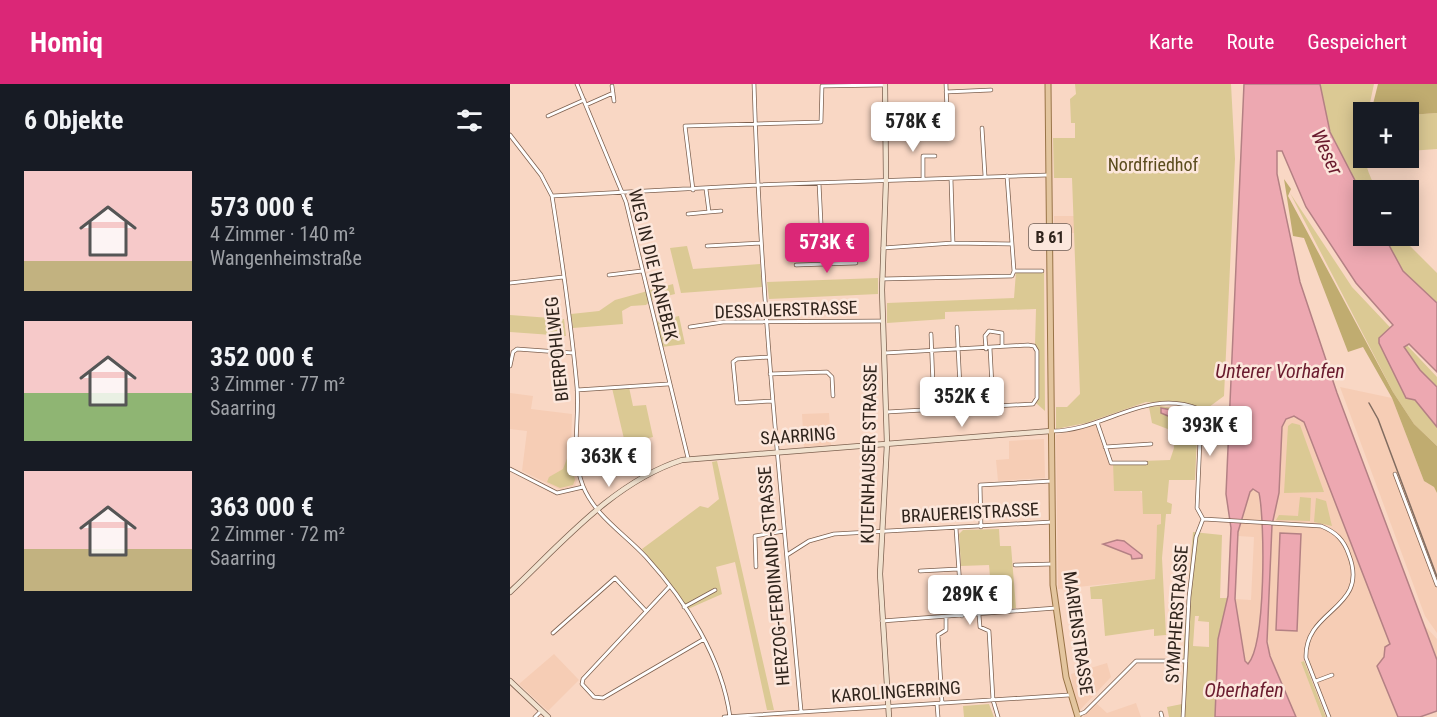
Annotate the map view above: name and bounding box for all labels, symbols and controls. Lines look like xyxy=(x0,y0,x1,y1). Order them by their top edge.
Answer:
text: Homiq xyxy=(30,26,103,59)
text: Karte xyxy=(1149,30,1193,54)
text: Route xyxy=(1226,30,1274,54)
text: Gespeichert xyxy=(1307,30,1407,54)
pin: 578K € xyxy=(864,102,962,153)
map controls xyxy=(1353,102,1419,246)
button: + xyxy=(1353,102,1419,168)
icon: filters xyxy=(453,104,486,137)
text: 6 Objekte xyxy=(24,105,123,135)
text: 578K € xyxy=(885,109,941,133)
water label: Weser xyxy=(1306,125,1348,180)
park label: Nordfriedhof xyxy=(1108,154,1199,175)
button: − xyxy=(1353,180,1419,246)
street label: WEG IN DIE HANEBEK xyxy=(624,187,683,343)
text: 573 000 € xyxy=(210,192,314,222)
icon: home xyxy=(72,195,144,267)
text: 4 Zimmer · 140 m² xyxy=(210,222,355,246)
pin: 573K € xyxy=(778,223,876,274)
road number: B 61 xyxy=(1029,224,1071,250)
text: 573K € xyxy=(799,230,855,254)
text: Wangenheimstraße xyxy=(210,246,362,270)
street label: BIERPOHLWEG xyxy=(541,296,572,403)
street label: DESSAUERSTRASSE xyxy=(714,297,858,322)
text: 352 000 € xyxy=(210,342,314,372)
icon: home xyxy=(72,345,144,417)
water label: Unterer Vorhafen xyxy=(1215,359,1345,383)
street label: KUTENHAUSER STRASSE xyxy=(856,364,881,544)
text: 3 Zimmer · 77 m² xyxy=(210,372,345,396)
pin: 352K € xyxy=(913,377,1011,428)
text: 352K € xyxy=(934,384,990,408)
text: Saarring xyxy=(210,396,276,420)
pin: 393K € xyxy=(1161,406,1259,457)
text: 393K € xyxy=(1182,413,1238,437)
street label: SAARRING xyxy=(760,422,836,449)
pin: 363K € xyxy=(560,437,658,488)
text: 363K € xyxy=(581,444,637,468)
street label: HERZOG-FERDINAND-STRASSE xyxy=(753,465,794,687)
text: 363 000 € xyxy=(210,492,314,522)
icon: home xyxy=(72,495,144,567)
street label: BRAUEREISTRASSE xyxy=(901,498,1039,527)
text: 2 Zimmer · 72 m² xyxy=(210,522,345,546)
street label: SYMPHERSTRASSE xyxy=(1161,544,1192,684)
text: Saarring xyxy=(210,546,276,570)
street label: MARIENSTRASSE xyxy=(1059,570,1098,696)
pin: 289K € xyxy=(921,575,1019,626)
text: 289K € xyxy=(942,582,998,606)
street label: KAROLINGERRING xyxy=(831,677,961,707)
water label: Oberhafen xyxy=(1204,678,1284,702)

